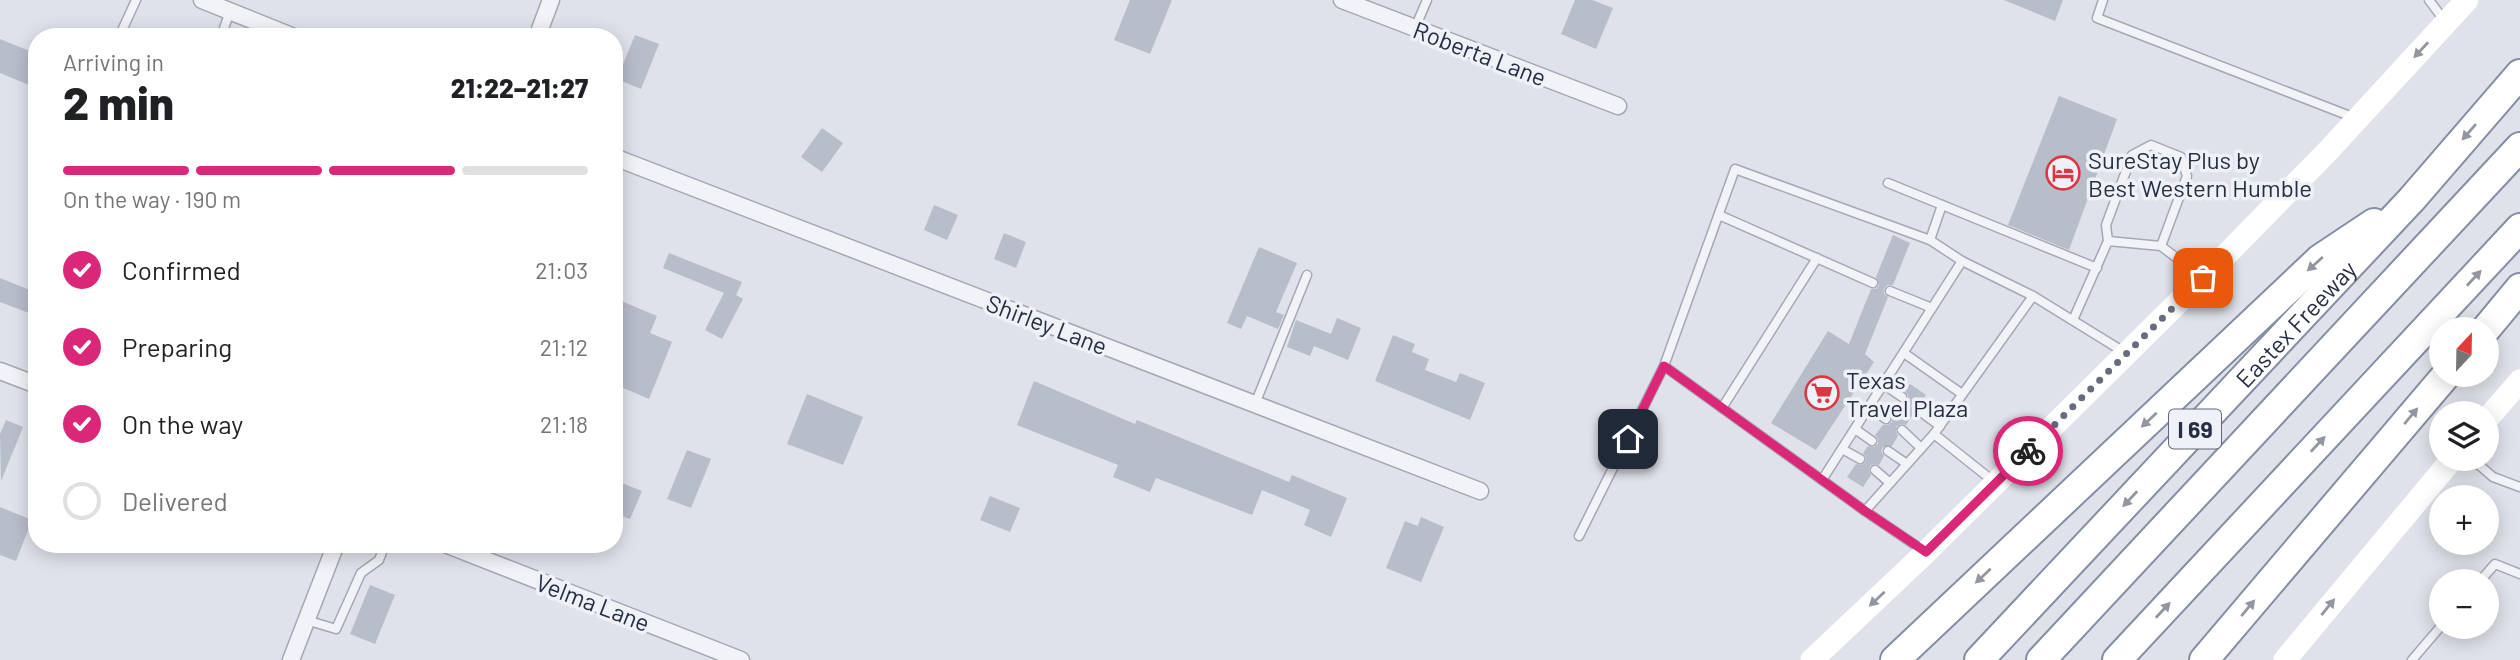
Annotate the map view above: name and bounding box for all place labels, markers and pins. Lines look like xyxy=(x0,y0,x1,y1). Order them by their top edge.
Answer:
place label: SureStay Plus by Best Western Humble xyxy=(2088,145,2312,202)
hotel icon: SureStay Plus by Best Western Humble xyxy=(2044,154,2082,192)
pin xyxy=(2173,248,2233,308)
place label: Texas Travel Plaza xyxy=(1846,365,1968,422)
supermarket icon: Texas Travel Plaza xyxy=(1803,374,1841,412)
pin xyxy=(1598,409,1658,469)

